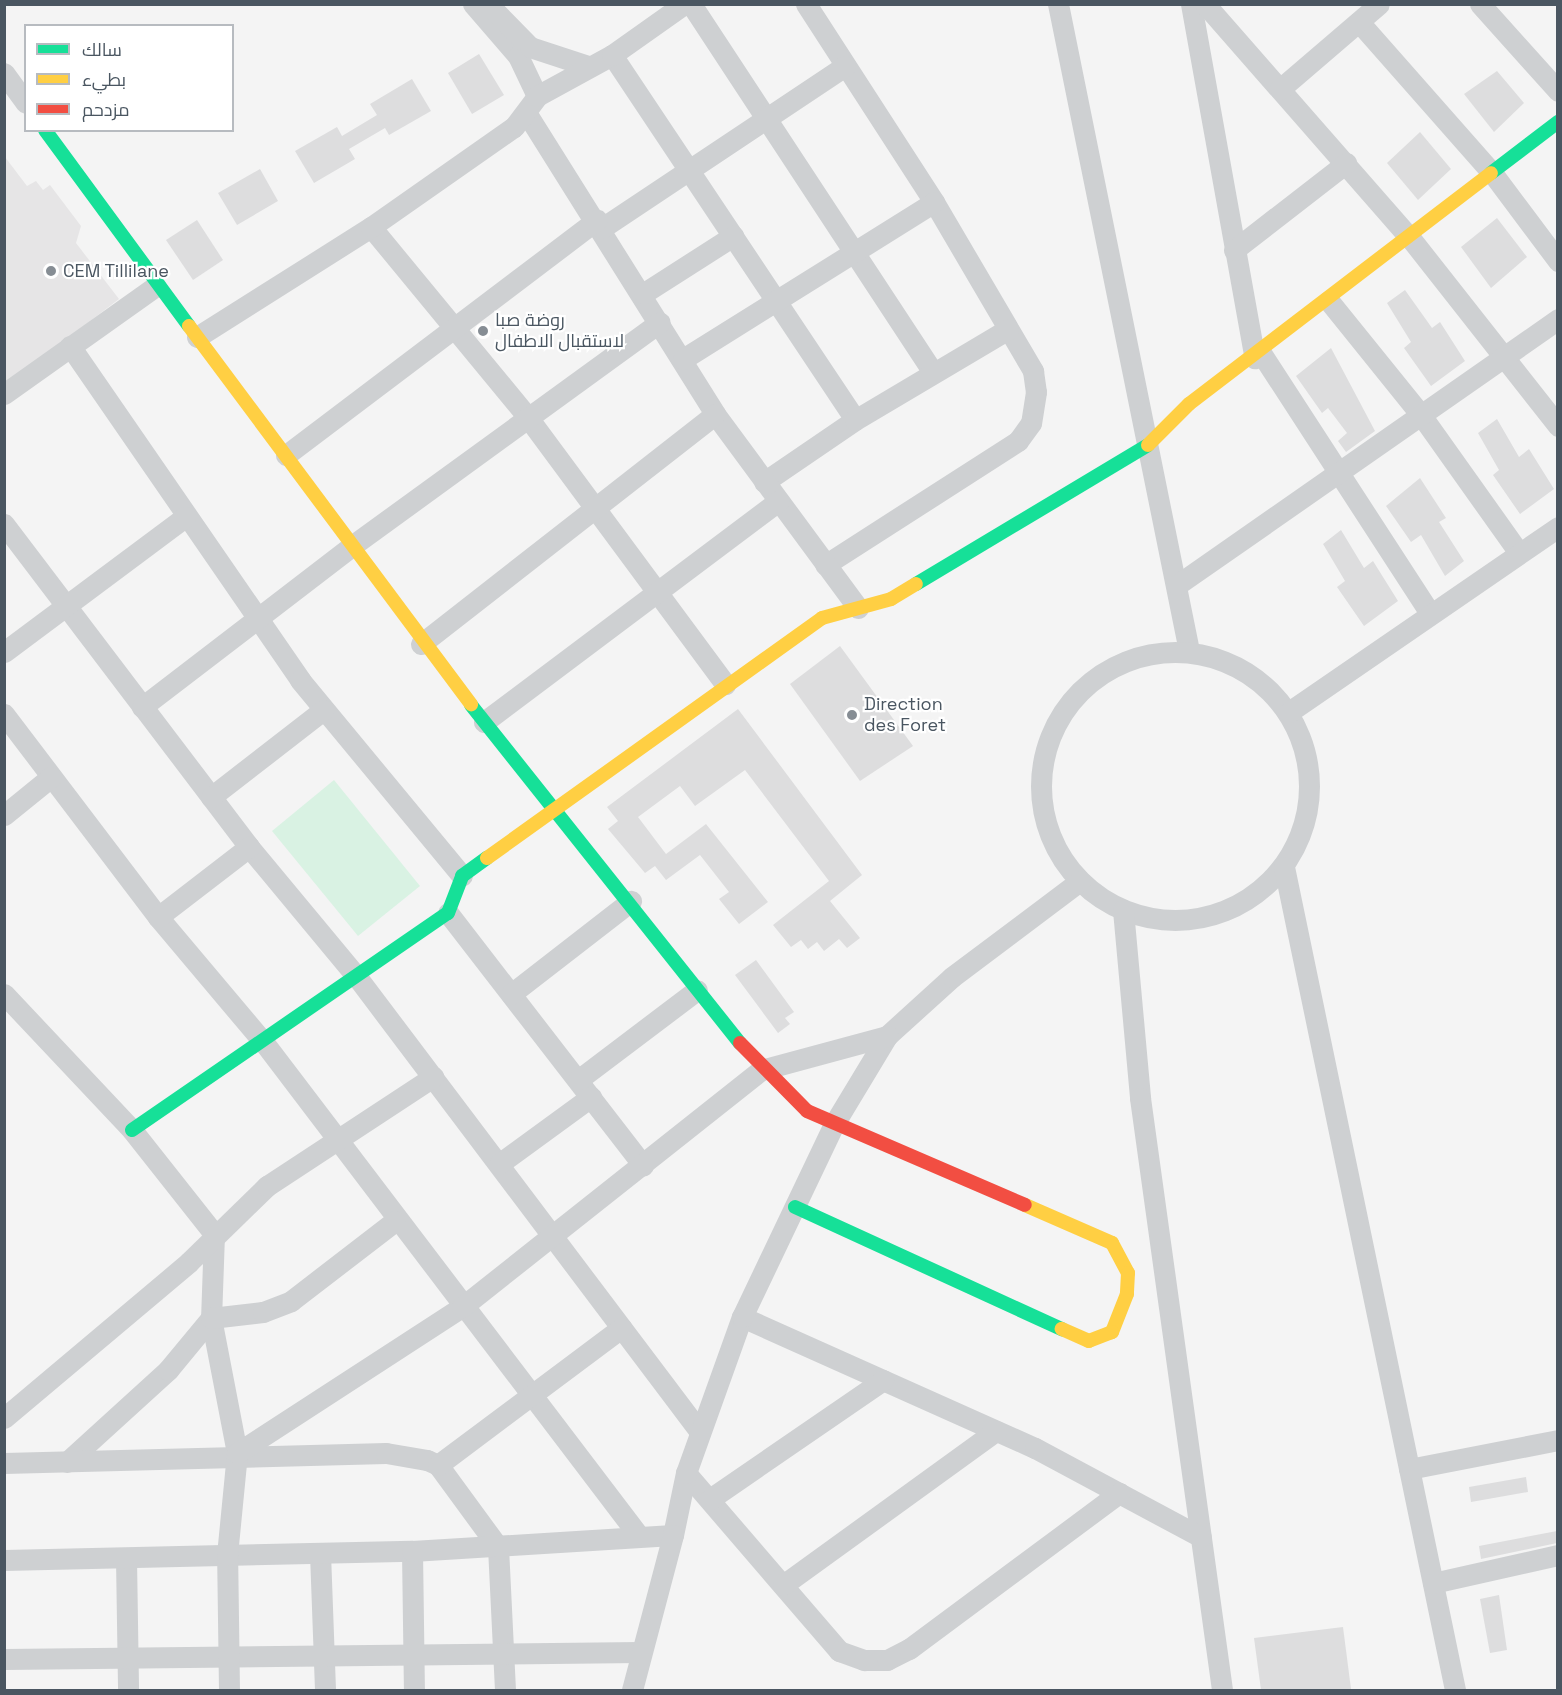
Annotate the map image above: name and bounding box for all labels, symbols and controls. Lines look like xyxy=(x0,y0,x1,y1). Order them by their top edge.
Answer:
legend xyxy=(24,24,234,132)
text: سالك xyxy=(82,38,122,61)
text: بطيء xyxy=(82,68,126,91)
text: مزدحم xyxy=(82,98,130,121)
place label: CEM Tillilane xyxy=(63,260,169,282)
marker: CEM Tillilane xyxy=(44,264,58,278)
place label: روضة صبا لاستقبال الاطفال xyxy=(495,310,624,352)
marker: روضة صبا لاستقبال الاطفال xyxy=(476,324,490,338)
place label: Direction des Foret xyxy=(864,694,946,736)
marker: Direction des Foret xyxy=(845,708,859,722)

